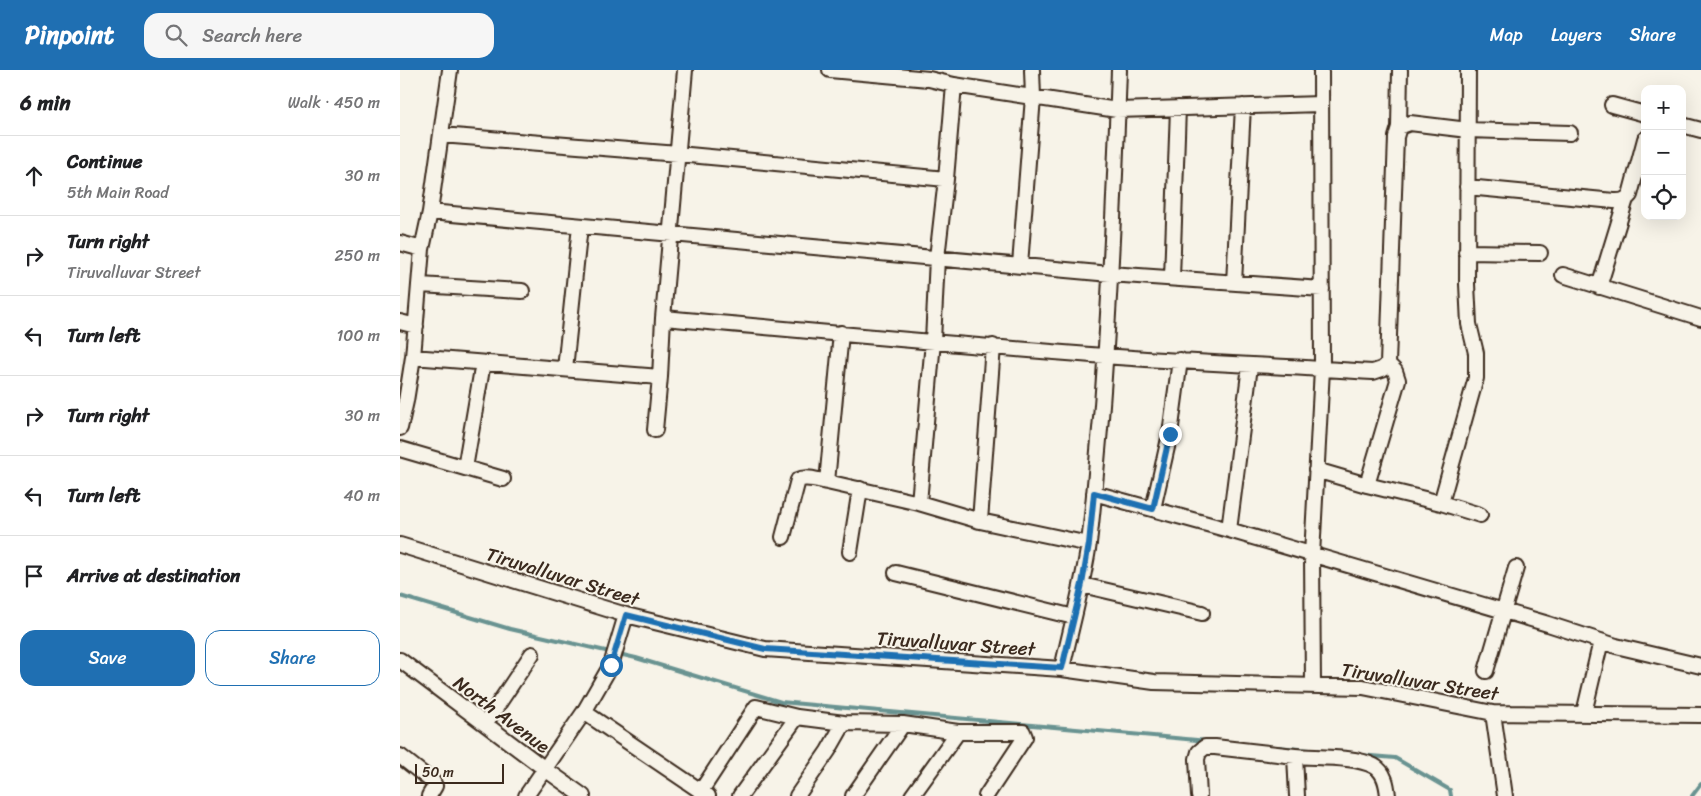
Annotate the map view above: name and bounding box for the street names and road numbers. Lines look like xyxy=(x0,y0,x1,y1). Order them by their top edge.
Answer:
street label: Tiruvalluvar Street xyxy=(482,537,645,616)
street label: Tiruvalluvar Street xyxy=(876,621,1038,666)
street label: Tiruvalluvar Street xyxy=(1339,653,1502,710)
street label: North Avenue xyxy=(446,667,557,762)

